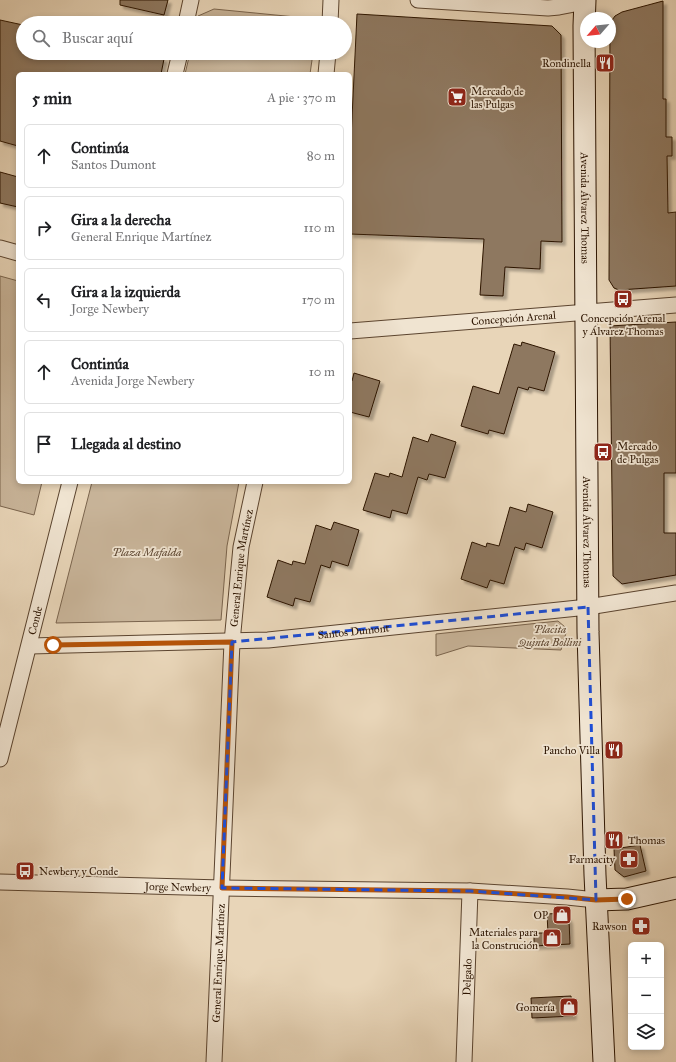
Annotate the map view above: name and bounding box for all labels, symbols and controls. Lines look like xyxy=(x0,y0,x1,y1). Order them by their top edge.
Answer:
north arrow xyxy=(580,12,616,48)
search box xyxy=(16,16,352,60)
icon: search xyxy=(30,27,52,49)
text: Buscar aquí xyxy=(62,29,133,47)
restaurant icon: Rondinella xyxy=(594,52,616,74)
place label: Rondinella xyxy=(542,57,591,70)
place label: Mercado de las Pulgas xyxy=(471,85,524,111)
supermarket icon: Mercado de las Pulgas xyxy=(446,86,468,108)
text: 5 min xyxy=(32,88,72,109)
text: A pie · 370 m xyxy=(267,90,336,106)
text: Continúa xyxy=(71,139,129,157)
icon: ahead xyxy=(33,145,55,167)
text: 80 m xyxy=(307,148,335,164)
street label: Avenida Álvarez Thomas xyxy=(578,151,592,264)
text: Santos Dumont xyxy=(71,157,156,173)
text: Gira a la derecha xyxy=(71,211,171,229)
icon: right xyxy=(33,217,55,239)
text: 110 m xyxy=(303,220,335,236)
text: General Enrique Martínez xyxy=(71,229,212,245)
text: Gira a la izquierda xyxy=(71,283,180,301)
bus stop icon: Concepción Arenal y Álvarez Thomas xyxy=(612,288,634,310)
icon: left xyxy=(33,289,55,311)
text: 170 m xyxy=(302,292,335,308)
text: Jorge Newbery xyxy=(71,301,149,317)
street label: Concepción Arenal xyxy=(471,308,556,328)
place label: Concepción Arenal y Álvarez Thomas xyxy=(581,312,666,338)
text: Continúa xyxy=(71,355,129,373)
icon: ahead xyxy=(33,361,55,383)
text: 10 m xyxy=(309,364,335,380)
text: Avenida Jorge Newbery xyxy=(71,373,194,389)
icon: arrive xyxy=(33,433,55,455)
text: Llegada al destino xyxy=(71,435,181,453)
place label: Mercado de Pulgas xyxy=(617,440,658,466)
bus stop icon: Mercado de Pulgas xyxy=(592,441,614,463)
street label: Avenida Álvarez Thomas xyxy=(580,475,594,588)
street label: General Enrique Martínez xyxy=(227,508,256,628)
park label: Plaza Mafalda xyxy=(113,546,181,559)
street label: Conde xyxy=(25,604,45,636)
street label: Santos Dumont xyxy=(317,621,390,641)
park label: Placita Quinta Bollini xyxy=(517,623,582,649)
route start xyxy=(44,636,62,654)
restaurant icon: Pancho Villa xyxy=(603,739,625,761)
place label: Pancho Villa xyxy=(543,744,600,757)
restaurant icon: Thomas xyxy=(603,829,625,851)
place label: Thomas xyxy=(628,834,665,847)
pharmacy icon: Farmacity xyxy=(618,848,640,870)
place label: Farmacity xyxy=(569,853,616,866)
bus stop icon: Newbery y Conde xyxy=(14,860,36,882)
place label: Newbery y Conde xyxy=(39,865,119,878)
street label: Jorge Newbery xyxy=(144,879,212,894)
route end xyxy=(618,890,636,908)
street label: General Enrique Martínez xyxy=(209,903,227,1023)
shop icon: OP xyxy=(551,904,573,926)
place label: OP xyxy=(533,909,549,922)
pharmacy icon: Rawson xyxy=(630,915,652,937)
place label: Rawson xyxy=(592,920,627,933)
place label: Materiales para la Construción xyxy=(469,926,538,952)
shop icon: Materiales para la Construción xyxy=(541,927,563,949)
map controls xyxy=(628,942,664,1050)
button: + xyxy=(628,942,664,978)
street label: Delgado xyxy=(460,958,474,996)
button: − xyxy=(628,978,664,1014)
shop icon: Gomería xyxy=(558,996,580,1018)
place label: Gomería xyxy=(516,1001,555,1014)
button: layers xyxy=(628,1014,664,1050)

